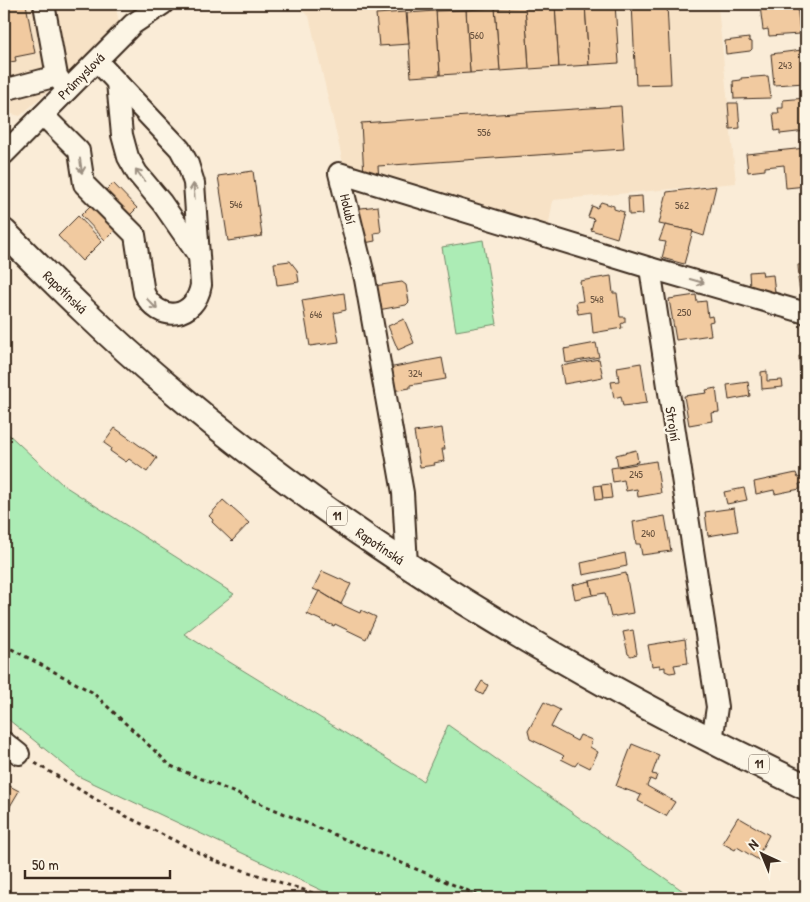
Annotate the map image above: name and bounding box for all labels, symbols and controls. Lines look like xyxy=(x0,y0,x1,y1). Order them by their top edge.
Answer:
house number: 560 xyxy=(470,28,484,42)
street label: Průmyslová xyxy=(53,48,109,104)
house number: 243 xyxy=(778,58,792,72)
house number: 556 xyxy=(477,125,491,139)
one-way arrow xyxy=(77,158,87,174)
one-way arrow xyxy=(134,169,145,182)
one-way arrow xyxy=(189,183,199,199)
street label: Holubí xyxy=(336,192,361,226)
house number: 546 xyxy=(229,197,243,211)
house number: 562 xyxy=(675,198,689,212)
street label: Rapotínská xyxy=(38,266,92,318)
one-way arrow xyxy=(688,277,704,287)
house number: 548 xyxy=(590,292,604,306)
one-way arrow xyxy=(146,298,158,310)
house number: 250 xyxy=(677,305,691,319)
house number: 646 xyxy=(310,307,323,321)
house number: 324 xyxy=(408,366,422,380)
street label: Strojní xyxy=(660,405,686,443)
house number: 245 xyxy=(629,467,643,481)
road number: 11 xyxy=(327,506,347,526)
street label: Rapotínská xyxy=(352,522,409,570)
house number: 240 xyxy=(641,526,655,540)
road number: 11 xyxy=(749,754,769,774)
north arrow xyxy=(738,830,788,880)
text: N xyxy=(743,834,762,854)
scale bar xyxy=(25,847,170,879)
text: 50 m xyxy=(32,854,59,875)

